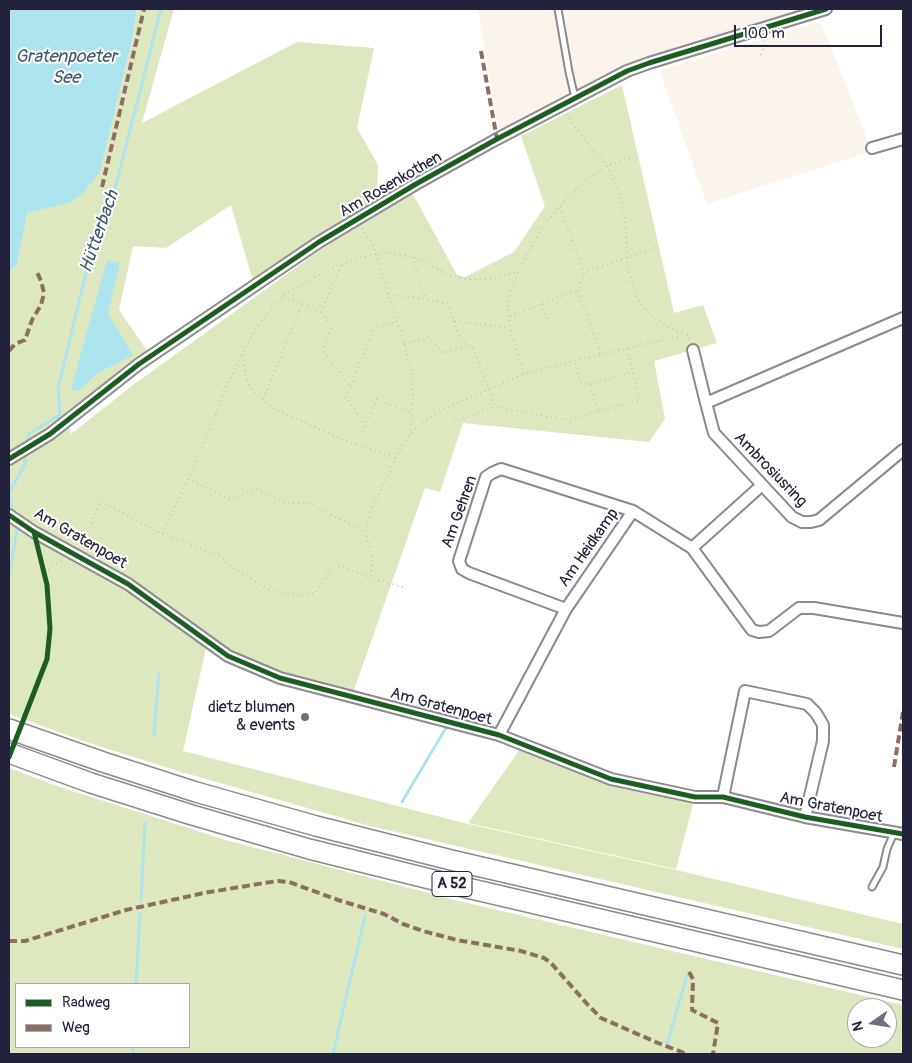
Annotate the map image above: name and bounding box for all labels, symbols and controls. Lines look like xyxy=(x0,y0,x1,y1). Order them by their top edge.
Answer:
scale bar xyxy=(737,15,884,47)
text: 100 m xyxy=(742,24,785,43)
water label: Gratenpoeter See xyxy=(15,46,117,88)
street label: Am Rosenkothen xyxy=(336,148,446,222)
water label: Hütterbach xyxy=(76,188,124,276)
street label: Ambrosiusring xyxy=(729,429,811,511)
street label: Am Gehren xyxy=(438,473,482,551)
street label: Am Gratenpoet xyxy=(30,505,130,573)
street label: Am Heidkamp xyxy=(555,505,623,591)
street label: Am Gratenpoet xyxy=(388,684,494,730)
place label: dietz blumen & events xyxy=(208,698,295,736)
marker: dietz blumen & events xyxy=(299,711,311,723)
street label: Am Gratenpoet xyxy=(778,789,884,827)
road number: A 52 xyxy=(432,872,472,896)
legend xyxy=(15,983,190,1048)
text: Radweg xyxy=(62,993,110,1012)
north arrow xyxy=(847,998,897,1048)
text: Weg xyxy=(62,1018,90,1037)
text: N xyxy=(849,1020,867,1033)

